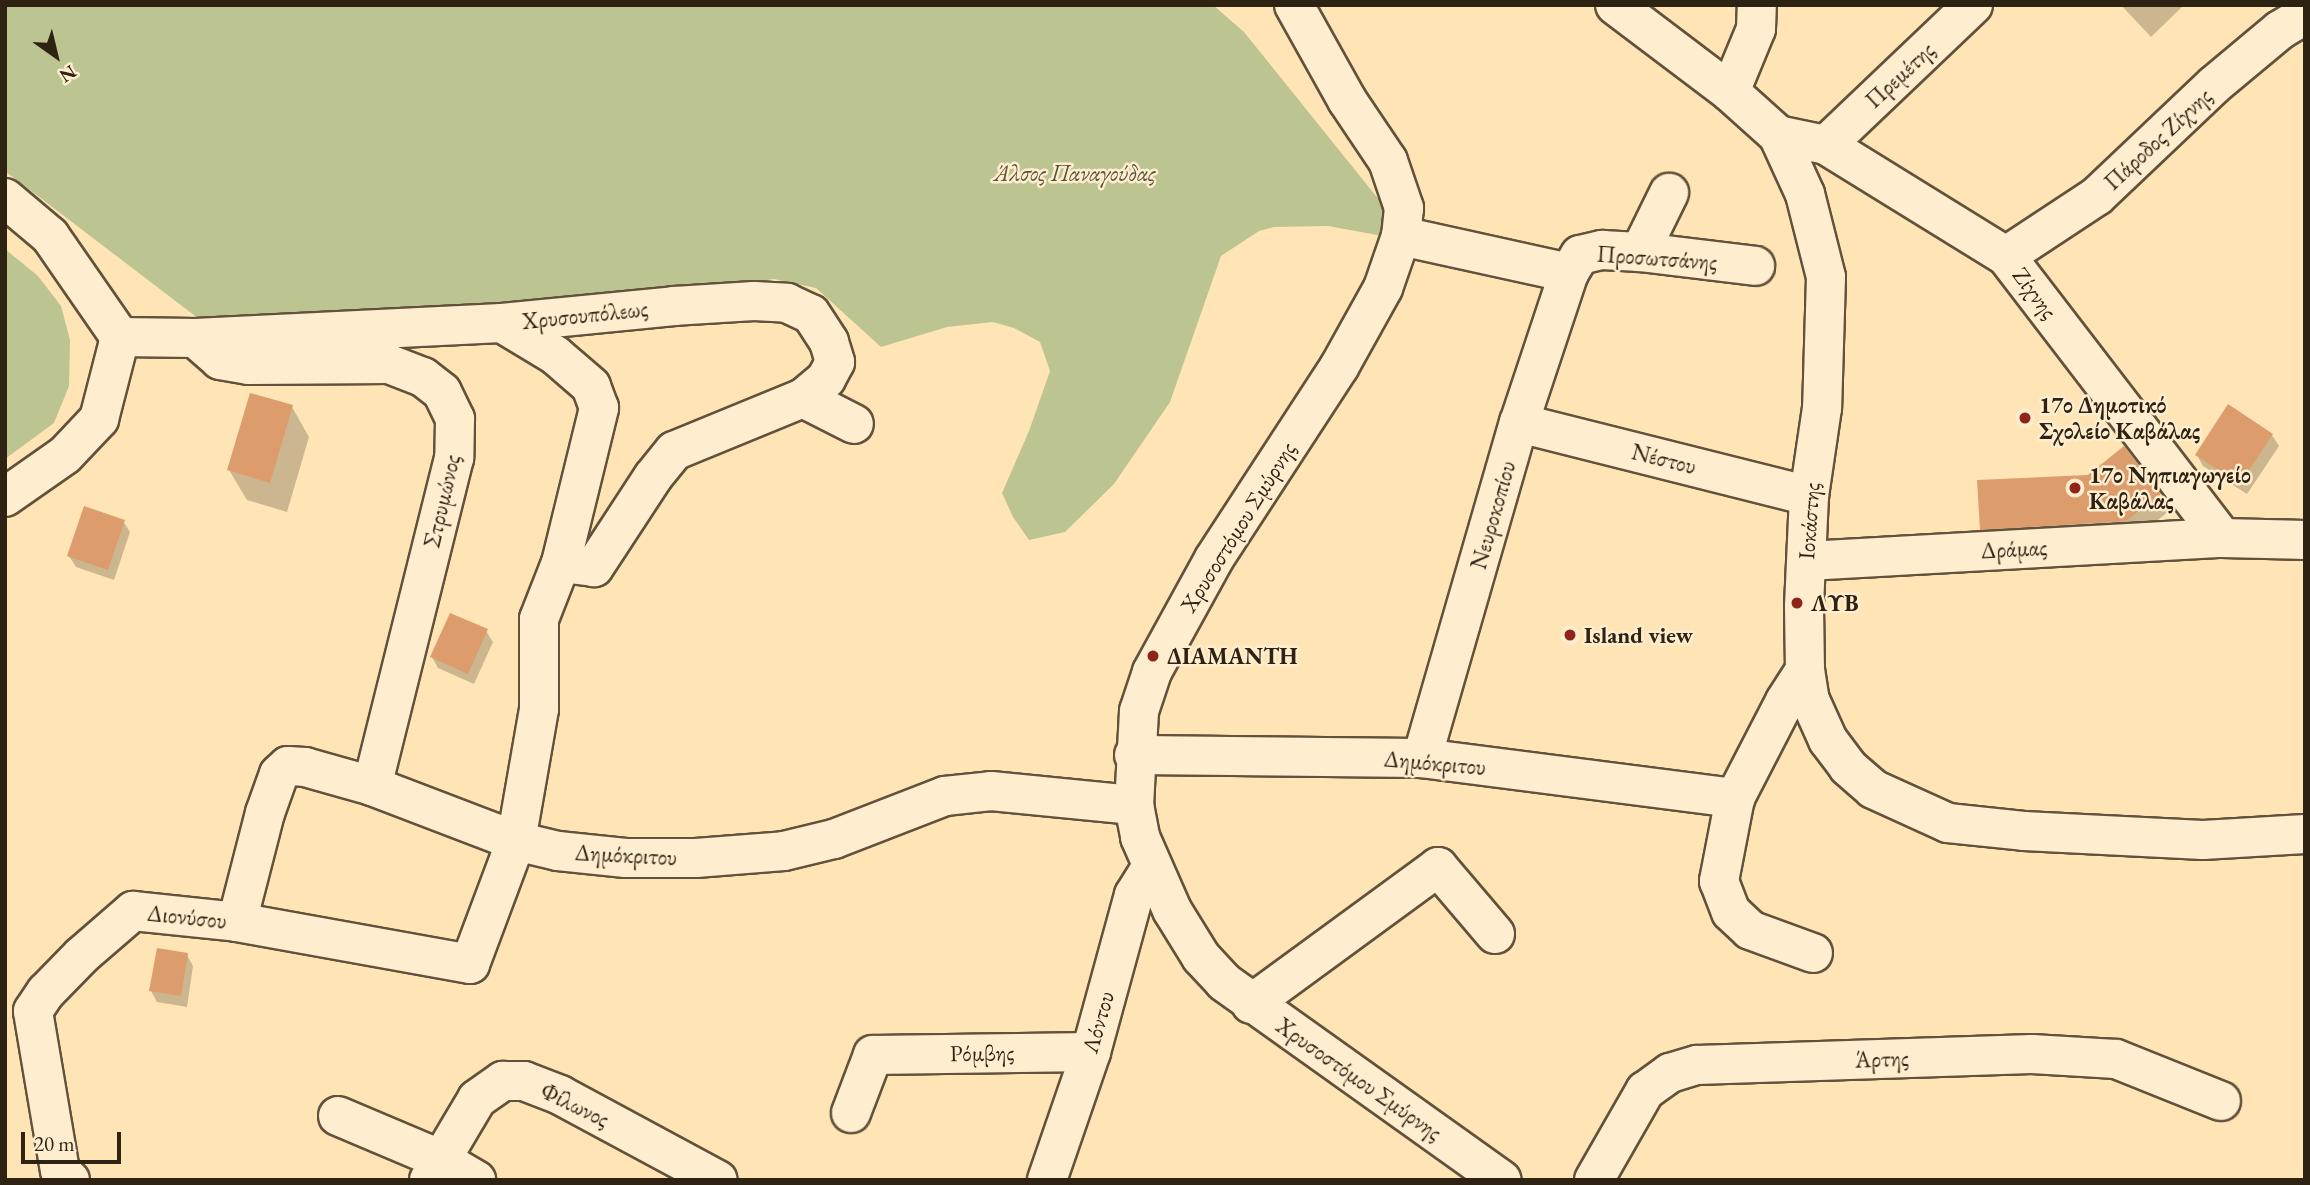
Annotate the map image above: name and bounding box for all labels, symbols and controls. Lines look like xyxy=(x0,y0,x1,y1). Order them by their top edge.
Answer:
north arrow xyxy=(21,21,91,91)
street label: Πρεμέτης xyxy=(1860,36,1940,114)
text: N xyxy=(55,59,81,88)
street label: Πάροδος Ζίχνης xyxy=(2098,82,2218,196)
park label: Άλσος Παναγούδας xyxy=(994,159,1156,187)
street label: Προσωτσάνης xyxy=(1596,240,1718,276)
street label: Ζίχνης xyxy=(2007,262,2063,324)
street label: Χρυσουπόλεως xyxy=(521,295,649,335)
place label: 17ο Δημοτικό Σχολείο Καβάλας xyxy=(2039,391,2200,445)
marker: 17ο Δημοτικό Σχολείο Καβάλας xyxy=(2017,410,2033,426)
street label: Χρυσοστόμου Σμύρνης xyxy=(1174,437,1302,617)
street label: Νέστου xyxy=(1629,438,1699,480)
street label: Στρυμώνος xyxy=(418,452,466,550)
street label: Νευροκοπίου xyxy=(1464,458,1522,572)
place label: 17ο Νηπιαγωγείο Καβάλας xyxy=(2089,461,2251,515)
marker: 17ο Νηπιαγωγείο Καβάλας xyxy=(2067,480,2083,496)
street label: Ιοκάστης xyxy=(1793,482,1825,560)
street label: Δράμας xyxy=(1980,533,2048,565)
place label: ΛΥΒ xyxy=(1811,589,1859,617)
marker: ΛΥΒ xyxy=(1789,595,1805,611)
place label: Island view xyxy=(1584,621,1693,649)
marker: Island view xyxy=(1562,627,1578,643)
place label: ΔΙΑΜΑΝΤΗ xyxy=(1167,642,1298,670)
marker: ΔΙΑΜΑΝΤΗ xyxy=(1145,648,1161,664)
street label: Δημόκριτου xyxy=(1383,745,1487,781)
street label: Δημόκριτου xyxy=(574,839,678,871)
street label: Διονύσου xyxy=(146,899,228,935)
street label: Λόντου xyxy=(1076,988,1120,1056)
street label: Χρυσοστόμου Σμύρνης xyxy=(1271,1012,1447,1146)
street label: Ρόμβης xyxy=(950,1039,1014,1067)
street label: Άρτης xyxy=(1855,1044,1909,1074)
street label: Φίλωνος xyxy=(536,1077,614,1133)
scale bar xyxy=(24,1118,124,1162)
text: 20 m xyxy=(34,1130,75,1157)

